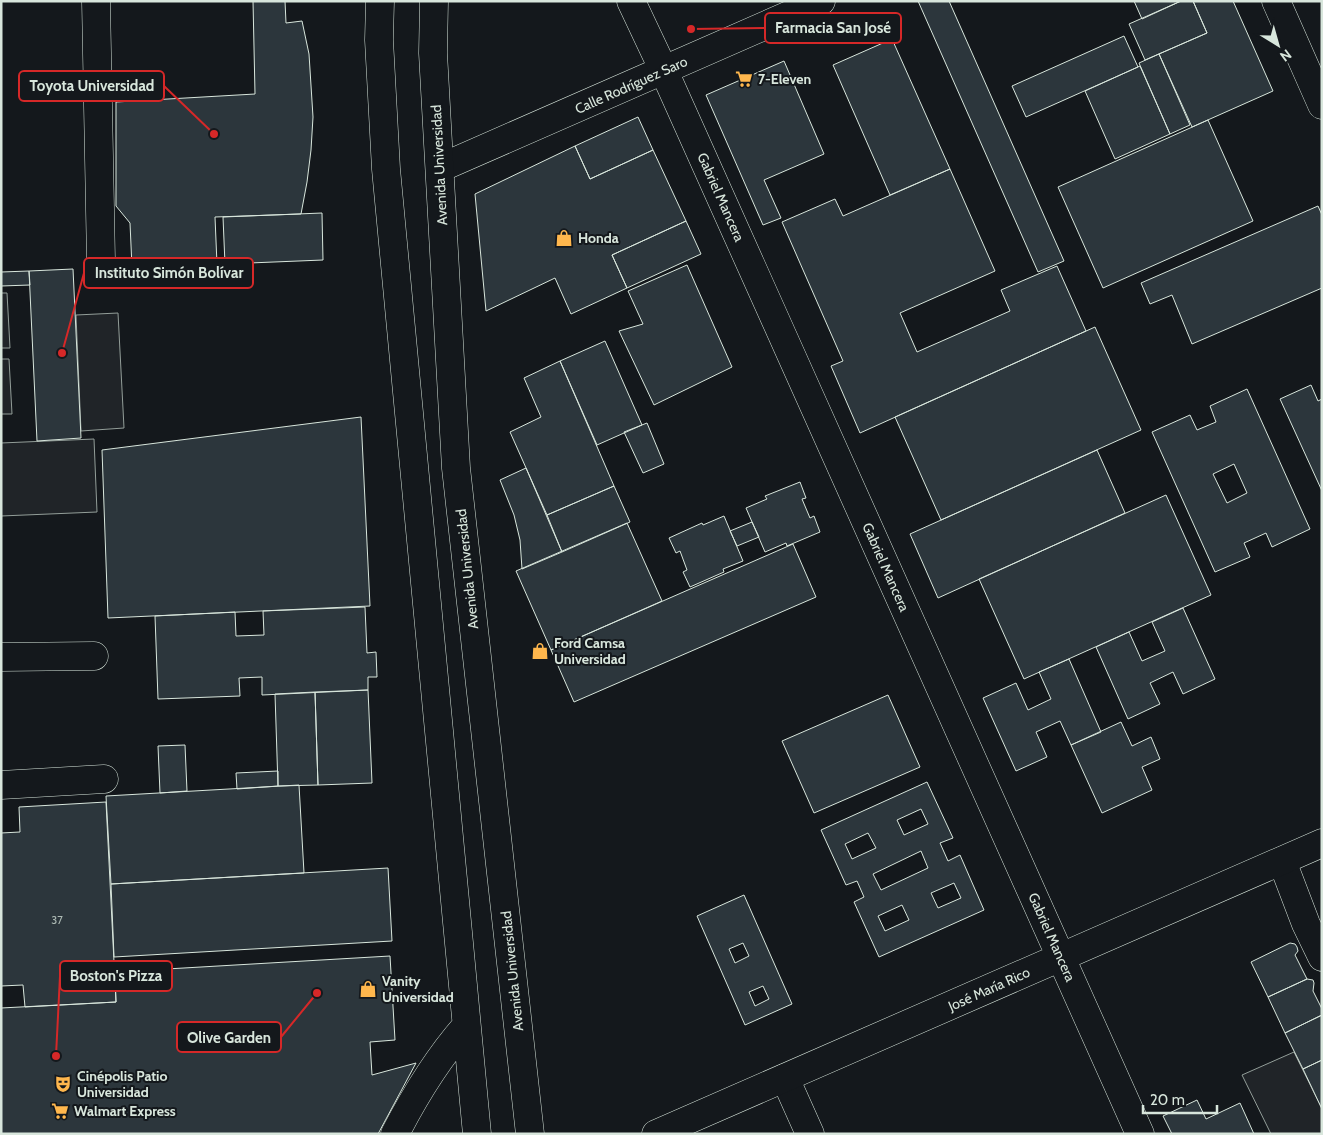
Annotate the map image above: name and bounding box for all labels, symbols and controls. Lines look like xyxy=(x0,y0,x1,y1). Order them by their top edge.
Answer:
callout: Farmacia San José xyxy=(765,13,901,43)
text: Farmacia San José xyxy=(775,19,891,37)
north arrow xyxy=(1253,20,1303,70)
text: N xyxy=(1276,45,1295,66)
street label: Calle Rodríguez Saro xyxy=(572,52,690,118)
supermarket icon: 7-Eleven xyxy=(734,69,754,89)
place label: 7-Eleven xyxy=(758,70,811,88)
callout: Toyota Universidad xyxy=(19,71,164,101)
text: Toyota Universidad xyxy=(30,77,154,95)
street label: Avenida Universidad xyxy=(427,104,451,226)
street label: Gabriel Mancera xyxy=(693,150,749,244)
shop icon: Honda xyxy=(554,228,574,248)
place label: Honda xyxy=(578,229,619,247)
callout: Instituto Simón Bolívar xyxy=(84,258,253,288)
text: Instituto Simón Bolívar xyxy=(95,264,243,282)
street label: Avenida Universidad xyxy=(452,508,482,630)
street label: Gabriel Mancera xyxy=(858,520,914,614)
place label: Ford Camsa Universidad xyxy=(554,634,626,668)
shop icon: Ford Camsa Universidad xyxy=(530,641,550,661)
street label: Gabriel Mancera xyxy=(1024,890,1080,984)
street label: Avenida Universidad xyxy=(497,910,527,1032)
house number: 37 xyxy=(51,913,63,927)
callout: Boston's Pizza xyxy=(60,961,172,991)
street label: José María Rico xyxy=(944,963,1033,1015)
text: Boston's Pizza xyxy=(70,967,163,985)
place label: Vanity Universidad xyxy=(382,972,454,1006)
shop icon: Vanity Universidad xyxy=(358,979,378,999)
callout: Olive Garden xyxy=(177,1022,281,1052)
text: Olive Garden xyxy=(187,1029,271,1047)
place label: Cinépolis Patio Universidad xyxy=(77,1067,167,1101)
theatre icon: Cinépolis Patio Universidad xyxy=(53,1074,73,1094)
scale bar xyxy=(1143,1082,1217,1114)
text: 20 m xyxy=(1150,1091,1185,1109)
supermarket icon: Walmart Express xyxy=(50,1101,70,1121)
place label: Walmart Express xyxy=(74,1102,176,1120)

